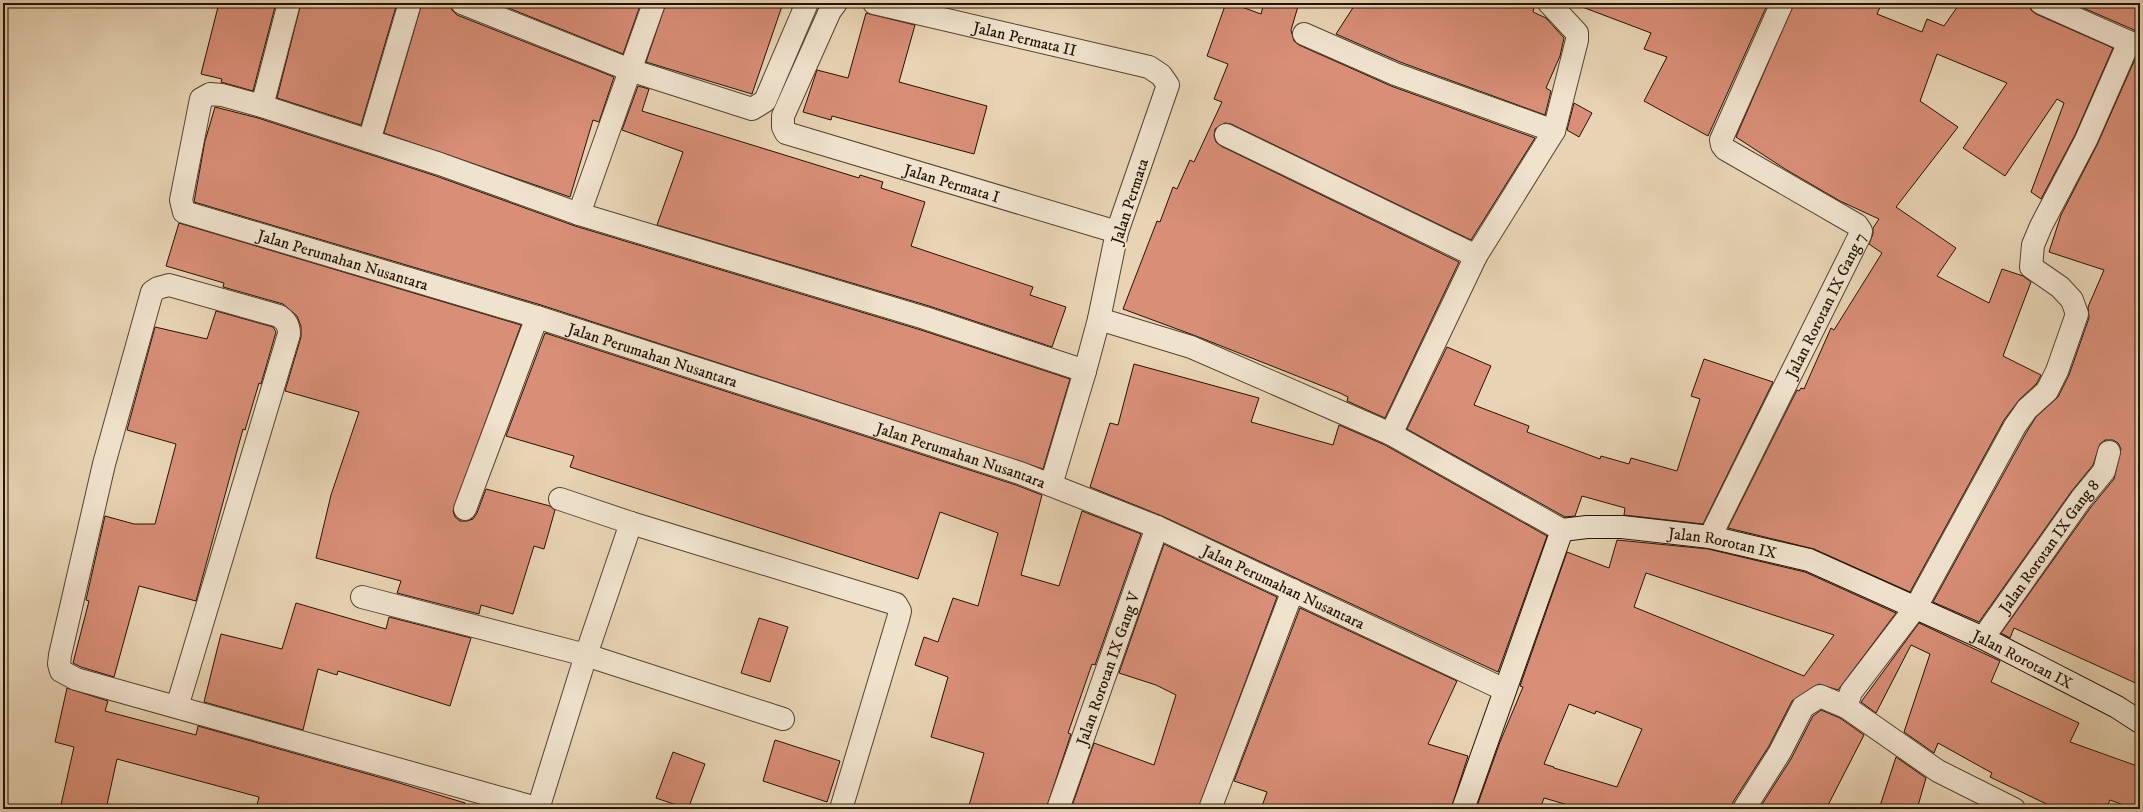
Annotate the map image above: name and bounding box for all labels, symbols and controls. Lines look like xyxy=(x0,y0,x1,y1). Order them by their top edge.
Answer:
street label: Jalan Permata II xyxy=(969,17,1079,61)
street label: Jalan Permata xyxy=(1106,156,1153,248)
street label: Jalan Permata I xyxy=(900,159,1002,207)
street label: Jalan Perumahan Nusantara xyxy=(253,225,431,295)
street label: Jalan Rorotan IX Gang 7 xyxy=(1781,230,1871,383)
street label: Jalan Perumahan Nusantara xyxy=(563,318,740,392)
street label: Jalan Perumahan Nusantara xyxy=(872,418,1048,493)
street label: Jalan Rorotan IX Gang 8 xyxy=(1994,476,2104,619)
street label: Jalan Rorotan IX xyxy=(1665,523,1779,563)
street label: Jalan Perumahan Nusantara xyxy=(1197,540,1368,634)
street label: Jalan Rorotan IX Gang V xyxy=(1071,588,1145,750)
street label: Jalan Rorotan IX xyxy=(1967,625,2076,694)

